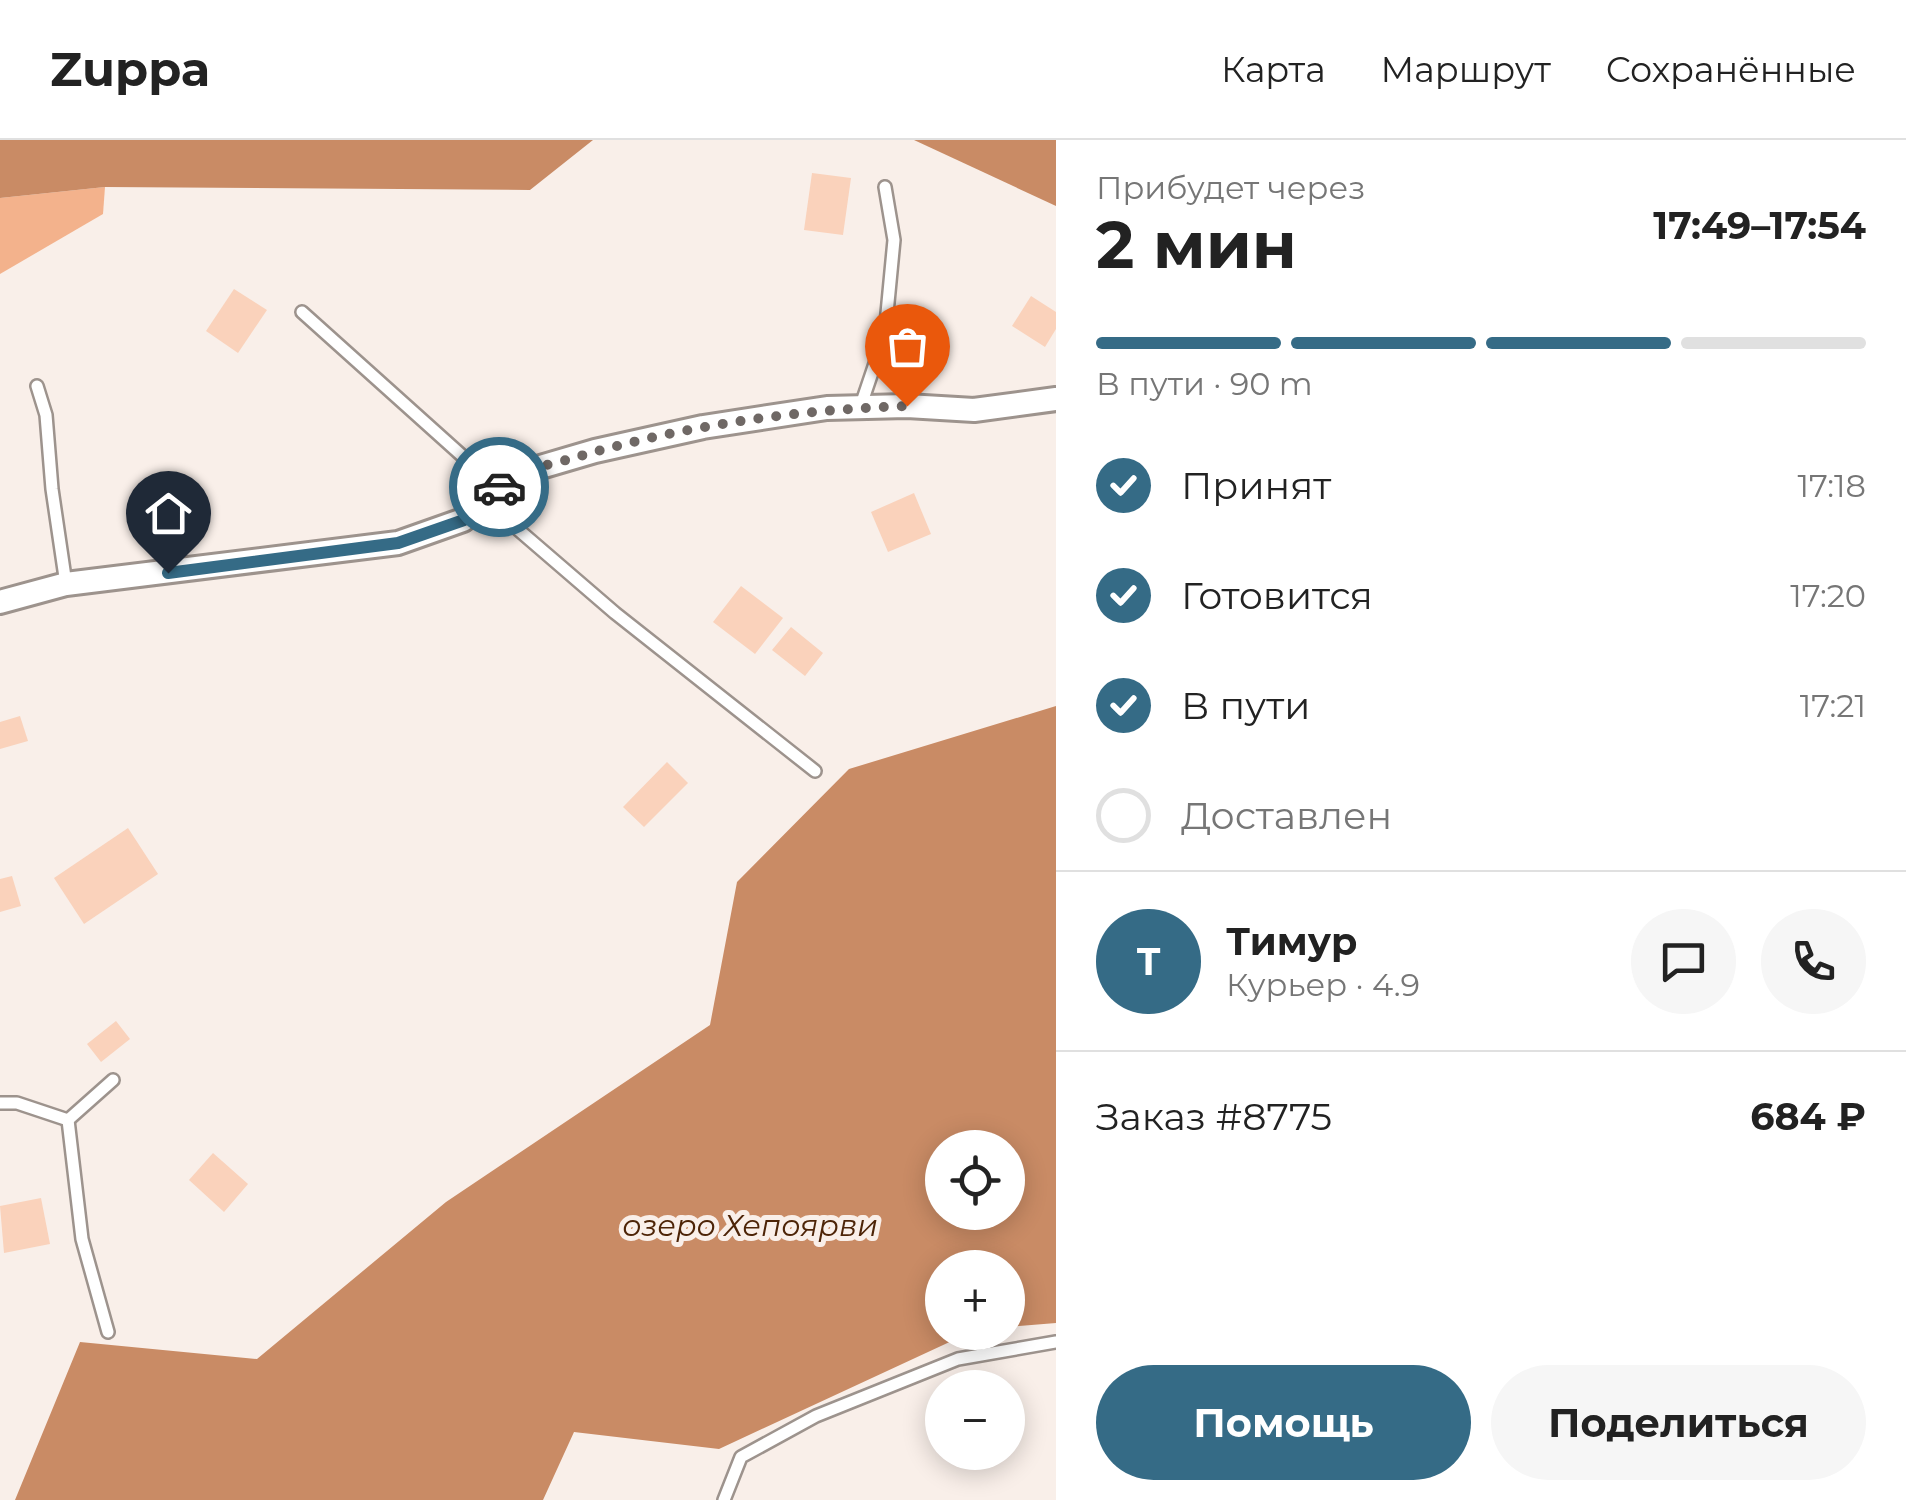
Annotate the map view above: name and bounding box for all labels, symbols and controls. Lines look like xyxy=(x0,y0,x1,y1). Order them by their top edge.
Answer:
text: Zuppa xyxy=(50,40,210,98)
text: Карта xyxy=(1221,48,1326,91)
text: Маршрут xyxy=(1381,48,1551,91)
text: Сохранённые xyxy=(1606,48,1856,91)
text: Прибудет через xyxy=(1096,168,1365,207)
text: 17:49–17:54 xyxy=(1653,202,1866,249)
text: 2 мин xyxy=(1096,205,1297,284)
pin xyxy=(865,304,950,407)
icon: bag xyxy=(880,319,935,374)
text: В пути · 90 m xyxy=(1096,364,1313,403)
courier xyxy=(449,437,549,537)
icon: check xyxy=(1096,458,1151,513)
icon: car xyxy=(472,460,527,515)
text: Принят xyxy=(1181,462,1331,509)
text: 17:18 xyxy=(1797,466,1866,505)
pin xyxy=(126,471,211,574)
icon: home xyxy=(141,486,196,541)
icon: check xyxy=(1096,568,1151,623)
text: Готовится xyxy=(1181,572,1373,619)
text: 17:20 xyxy=(1790,576,1866,615)
icon: check xyxy=(1096,678,1151,733)
text: В пути xyxy=(1181,682,1310,729)
text: 17:21 xyxy=(1800,686,1866,725)
text: Доставлен xyxy=(1181,792,1392,839)
button: chat xyxy=(1631,909,1736,1014)
button: phone xyxy=(1761,909,1866,1014)
text: Тимур xyxy=(1226,918,1357,965)
text: Т xyxy=(1136,938,1161,985)
text: Курьер · 4.9 xyxy=(1226,965,1420,1004)
text: Заказ #8775 xyxy=(1096,1093,1332,1140)
text: 684 ₽ xyxy=(1750,1093,1866,1140)
map controls xyxy=(925,1130,1025,1470)
button: locate xyxy=(925,1130,1025,1230)
water label: озеро Хепоярви xyxy=(622,1207,878,1244)
button: + xyxy=(925,1250,1025,1350)
button: Помощь xyxy=(1096,1365,1471,1480)
button: Поделиться xyxy=(1491,1365,1866,1480)
button: − xyxy=(925,1370,1025,1470)

